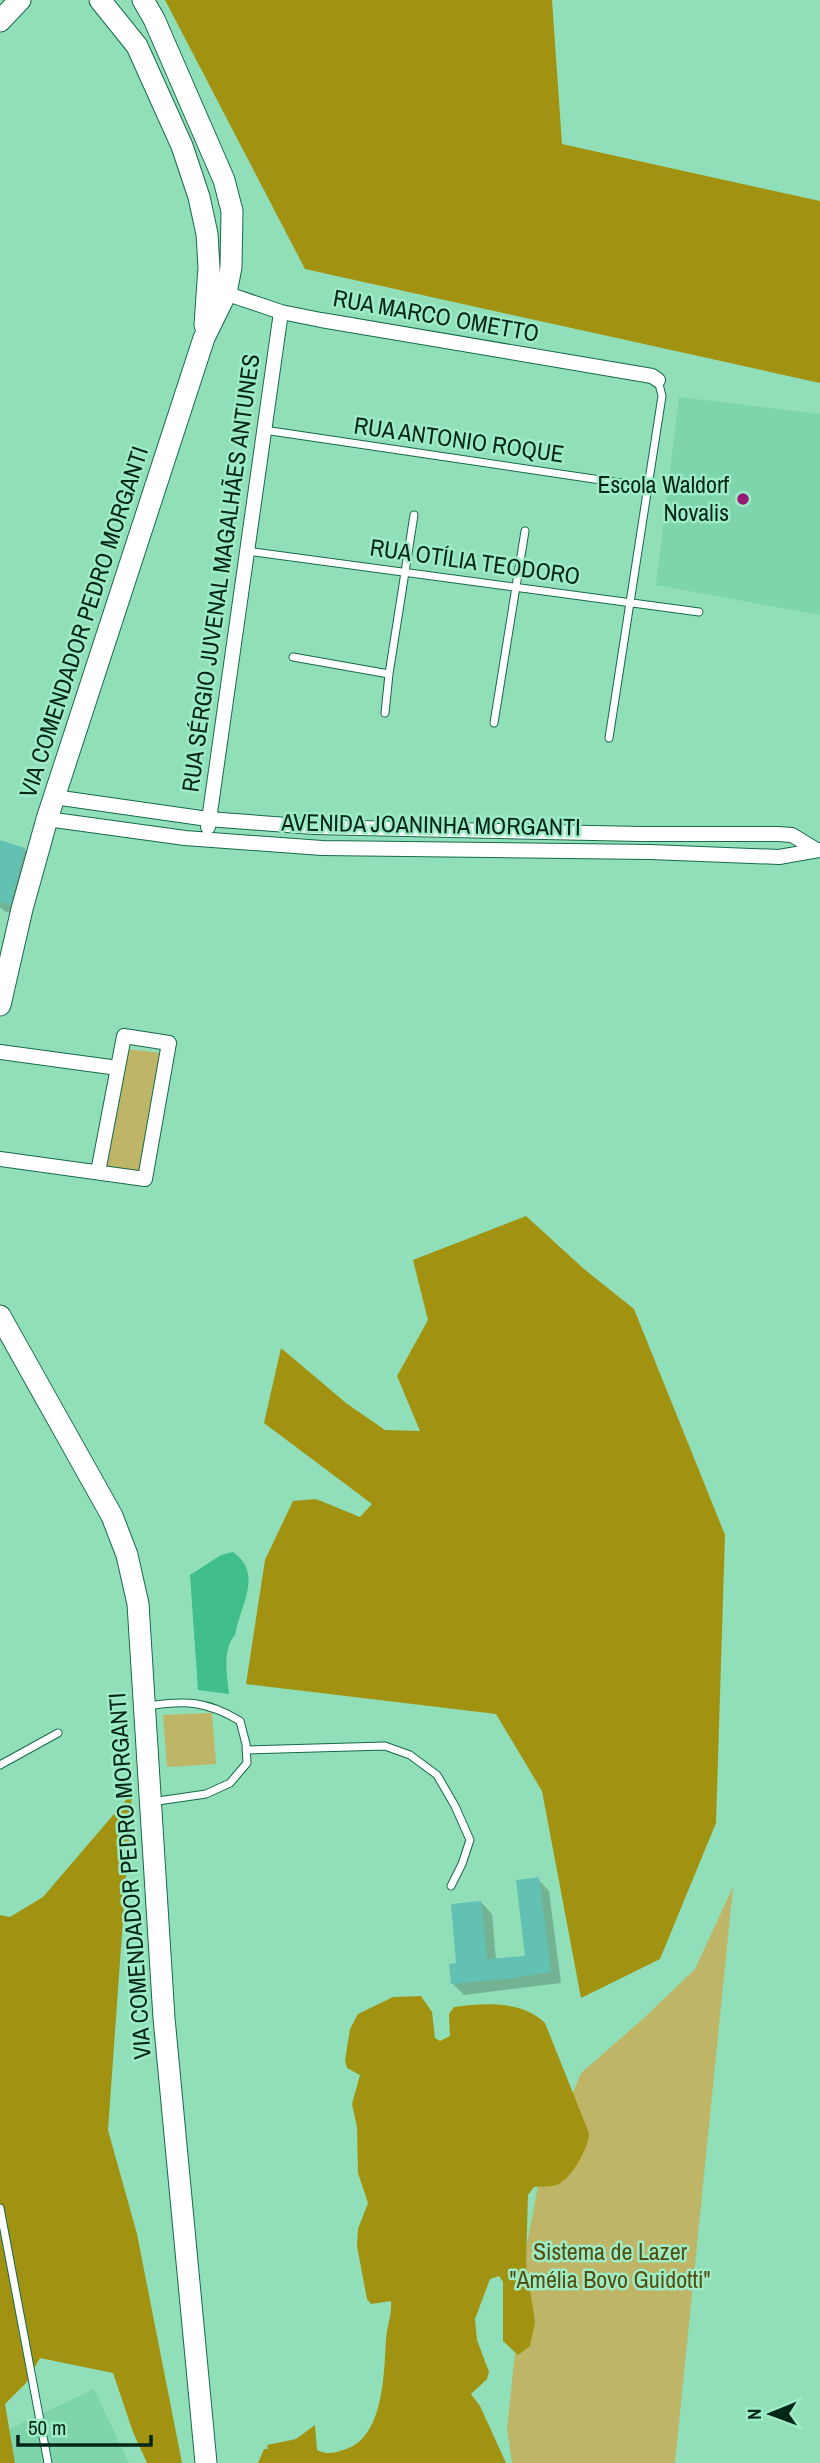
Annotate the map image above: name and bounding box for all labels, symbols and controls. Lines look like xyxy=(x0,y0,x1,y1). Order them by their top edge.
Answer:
street label: RUA MARCO OMETTO xyxy=(331,281,542,349)
street label: RUA SÉRGIO JUVENAL MAGALHÃES ANTUNES xyxy=(173,352,267,794)
street label: RUA ANTONIO ROQUE xyxy=(352,408,566,470)
street label: VIA COMENDADOR PEDRO MORGANTI xyxy=(11,442,155,801)
place label: Escola Waldorf Novalis xyxy=(597,468,730,528)
marker: Escola Waldorf Novalis xyxy=(735,491,751,507)
street label: RUA OTÍLIA TEODORO xyxy=(368,530,582,592)
street label: AVENIDA JOANINHA MORGANTI xyxy=(280,805,581,843)
street label: VIA COMENDADOR PEDRO MORGANTI xyxy=(100,1692,158,2060)
park label: Sistema de Lazer "Amélia Bovo Guidotti" xyxy=(509,2235,711,2295)
north arrow xyxy=(736,2379,806,2449)
scale bar xyxy=(18,2404,150,2448)
text: N xyxy=(741,2408,767,2420)
text: 50 m xyxy=(28,2413,66,2442)

